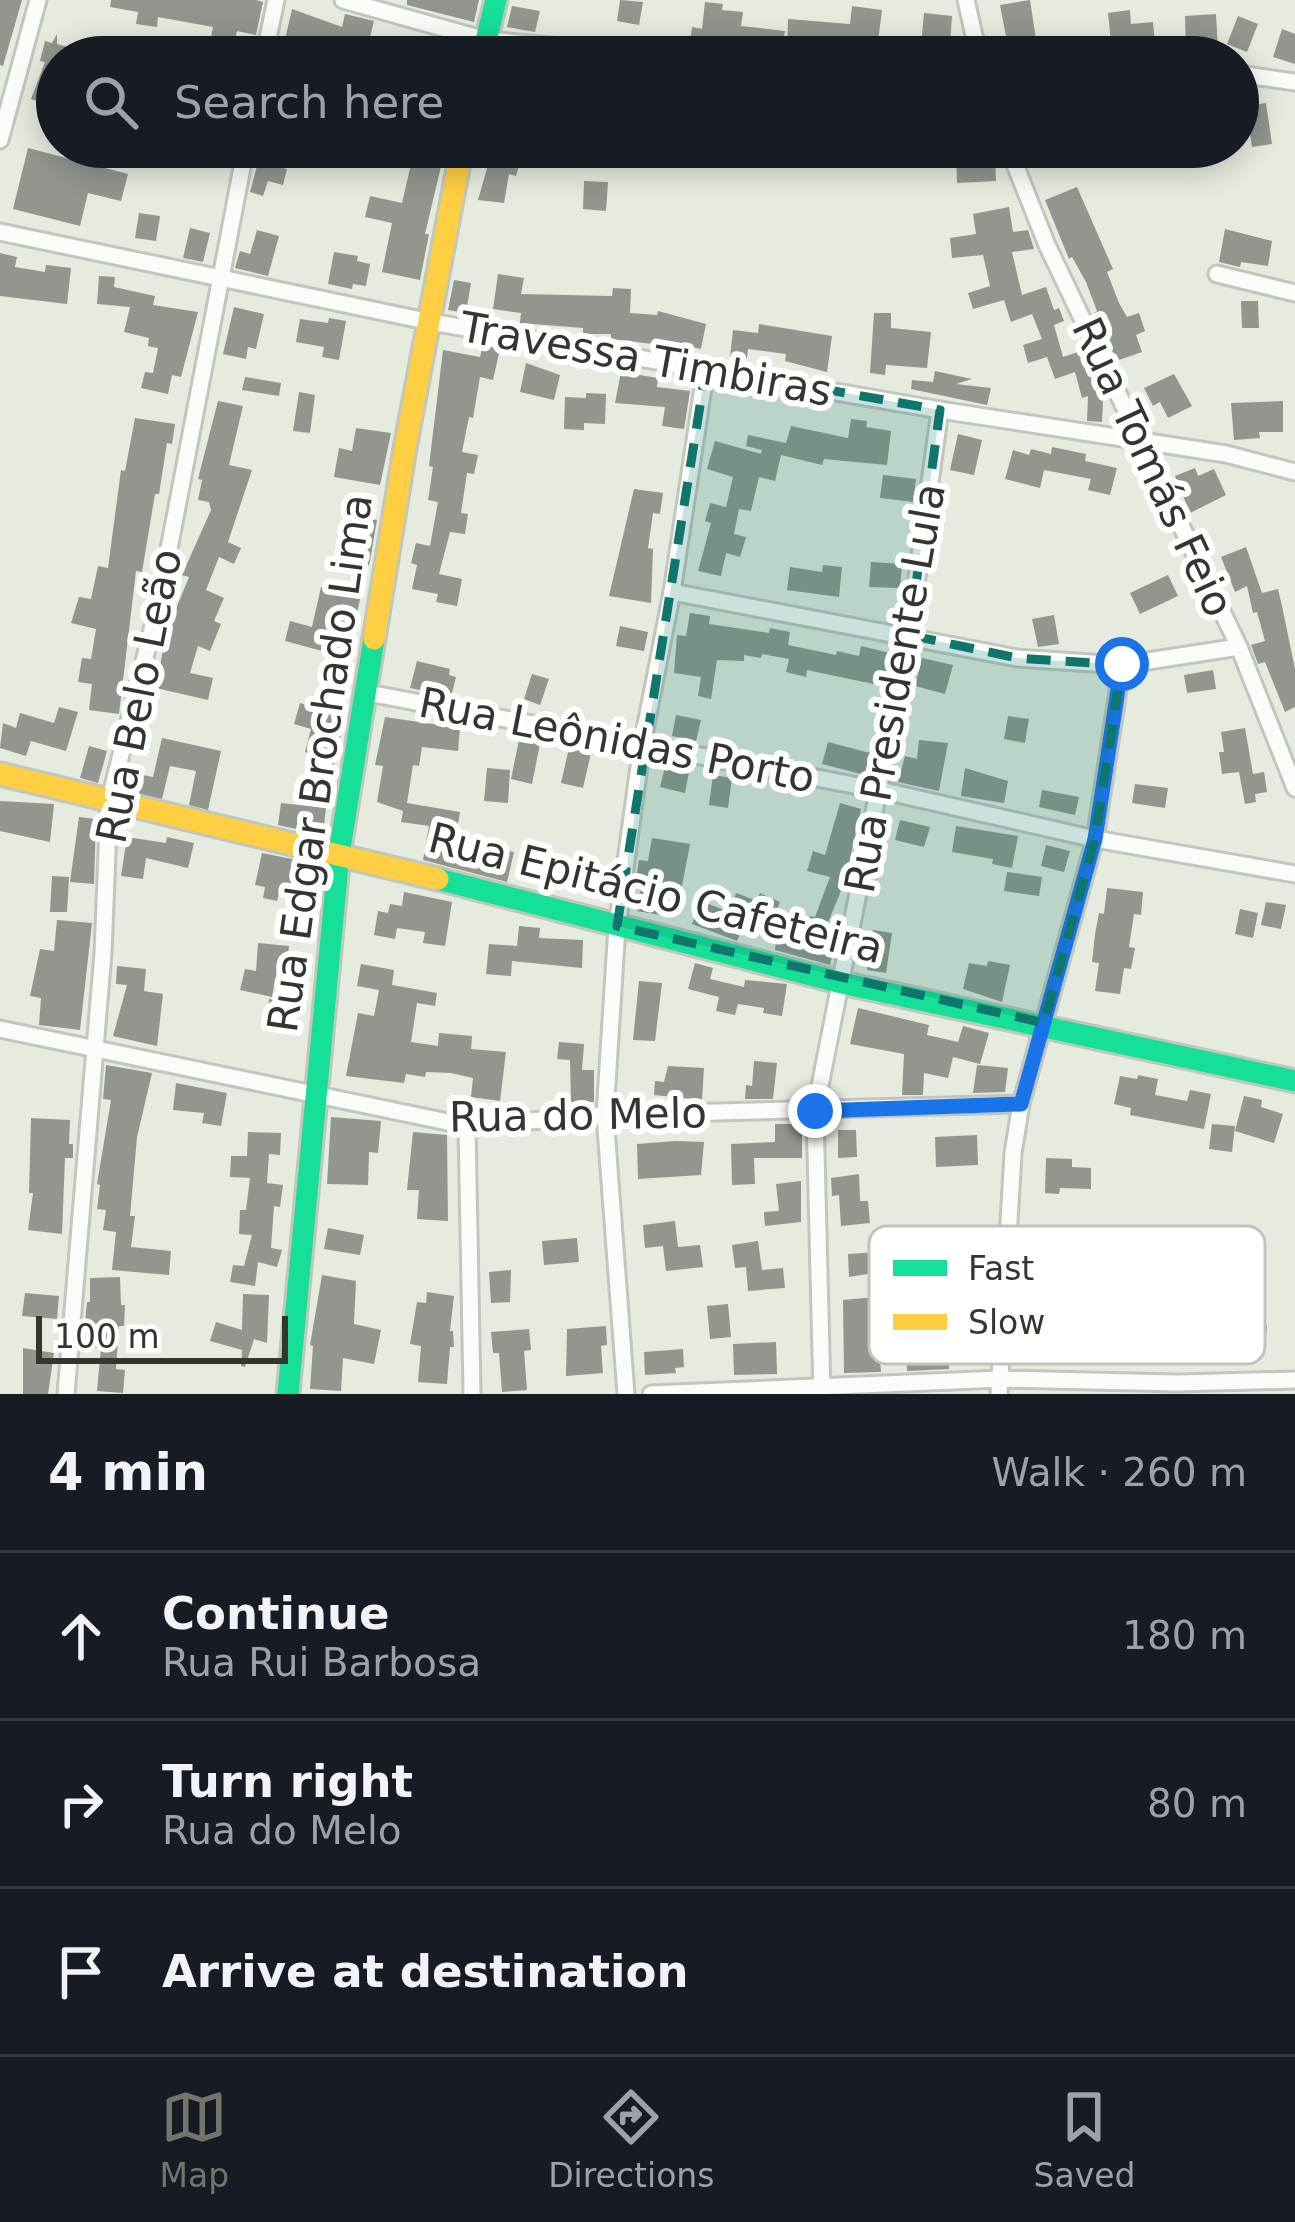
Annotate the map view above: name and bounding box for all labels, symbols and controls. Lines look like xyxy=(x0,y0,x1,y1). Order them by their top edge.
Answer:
search box xyxy=(36,36,1259,168)
icon: search xyxy=(78,69,144,135)
text: Search here xyxy=(174,76,444,129)
street label: Travessa Timbiras xyxy=(456,302,835,416)
street label: Rua Tomás Feio xyxy=(1062,310,1244,624)
street label: Rua Presidente Lula xyxy=(835,479,955,897)
street label: Rua Edgar Brochado Lima xyxy=(258,491,382,1035)
street label: Rua Belo Leão xyxy=(86,545,192,847)
route start xyxy=(1095,637,1149,691)
street label: Rua Leônidas Porto xyxy=(415,678,819,802)
street label: Rua Epitácio Cafeteira xyxy=(424,813,888,973)
route end xyxy=(788,1084,842,1138)
street label: Rua do Melo xyxy=(449,1088,707,1142)
legend xyxy=(869,1226,1265,1364)
text: Fast xyxy=(968,1249,1034,1288)
text: Slow xyxy=(968,1303,1045,1342)
scale bar xyxy=(36,1310,288,1363)
text: 100 m xyxy=(54,1317,160,1356)
text: 4 min xyxy=(48,1443,208,1502)
text: Walk · 260 m xyxy=(992,1450,1247,1495)
text: Continue xyxy=(162,1587,390,1640)
icon: ahead xyxy=(48,1603,114,1669)
text: 180 m xyxy=(1122,1613,1247,1658)
text: Rua Rui Barbosa xyxy=(162,1640,481,1685)
text: Turn right xyxy=(162,1755,413,1808)
icon: right xyxy=(48,1771,114,1837)
text: 80 m xyxy=(1147,1781,1247,1826)
text: Rua do Melo xyxy=(162,1808,402,1853)
icon: arrive xyxy=(48,1939,114,2005)
text: Arrive at destination xyxy=(162,1945,688,1998)
tab: Map xyxy=(160,2084,229,2195)
tab: Directions xyxy=(548,2084,714,2195)
tab: Saved xyxy=(1034,2084,1135,2195)

